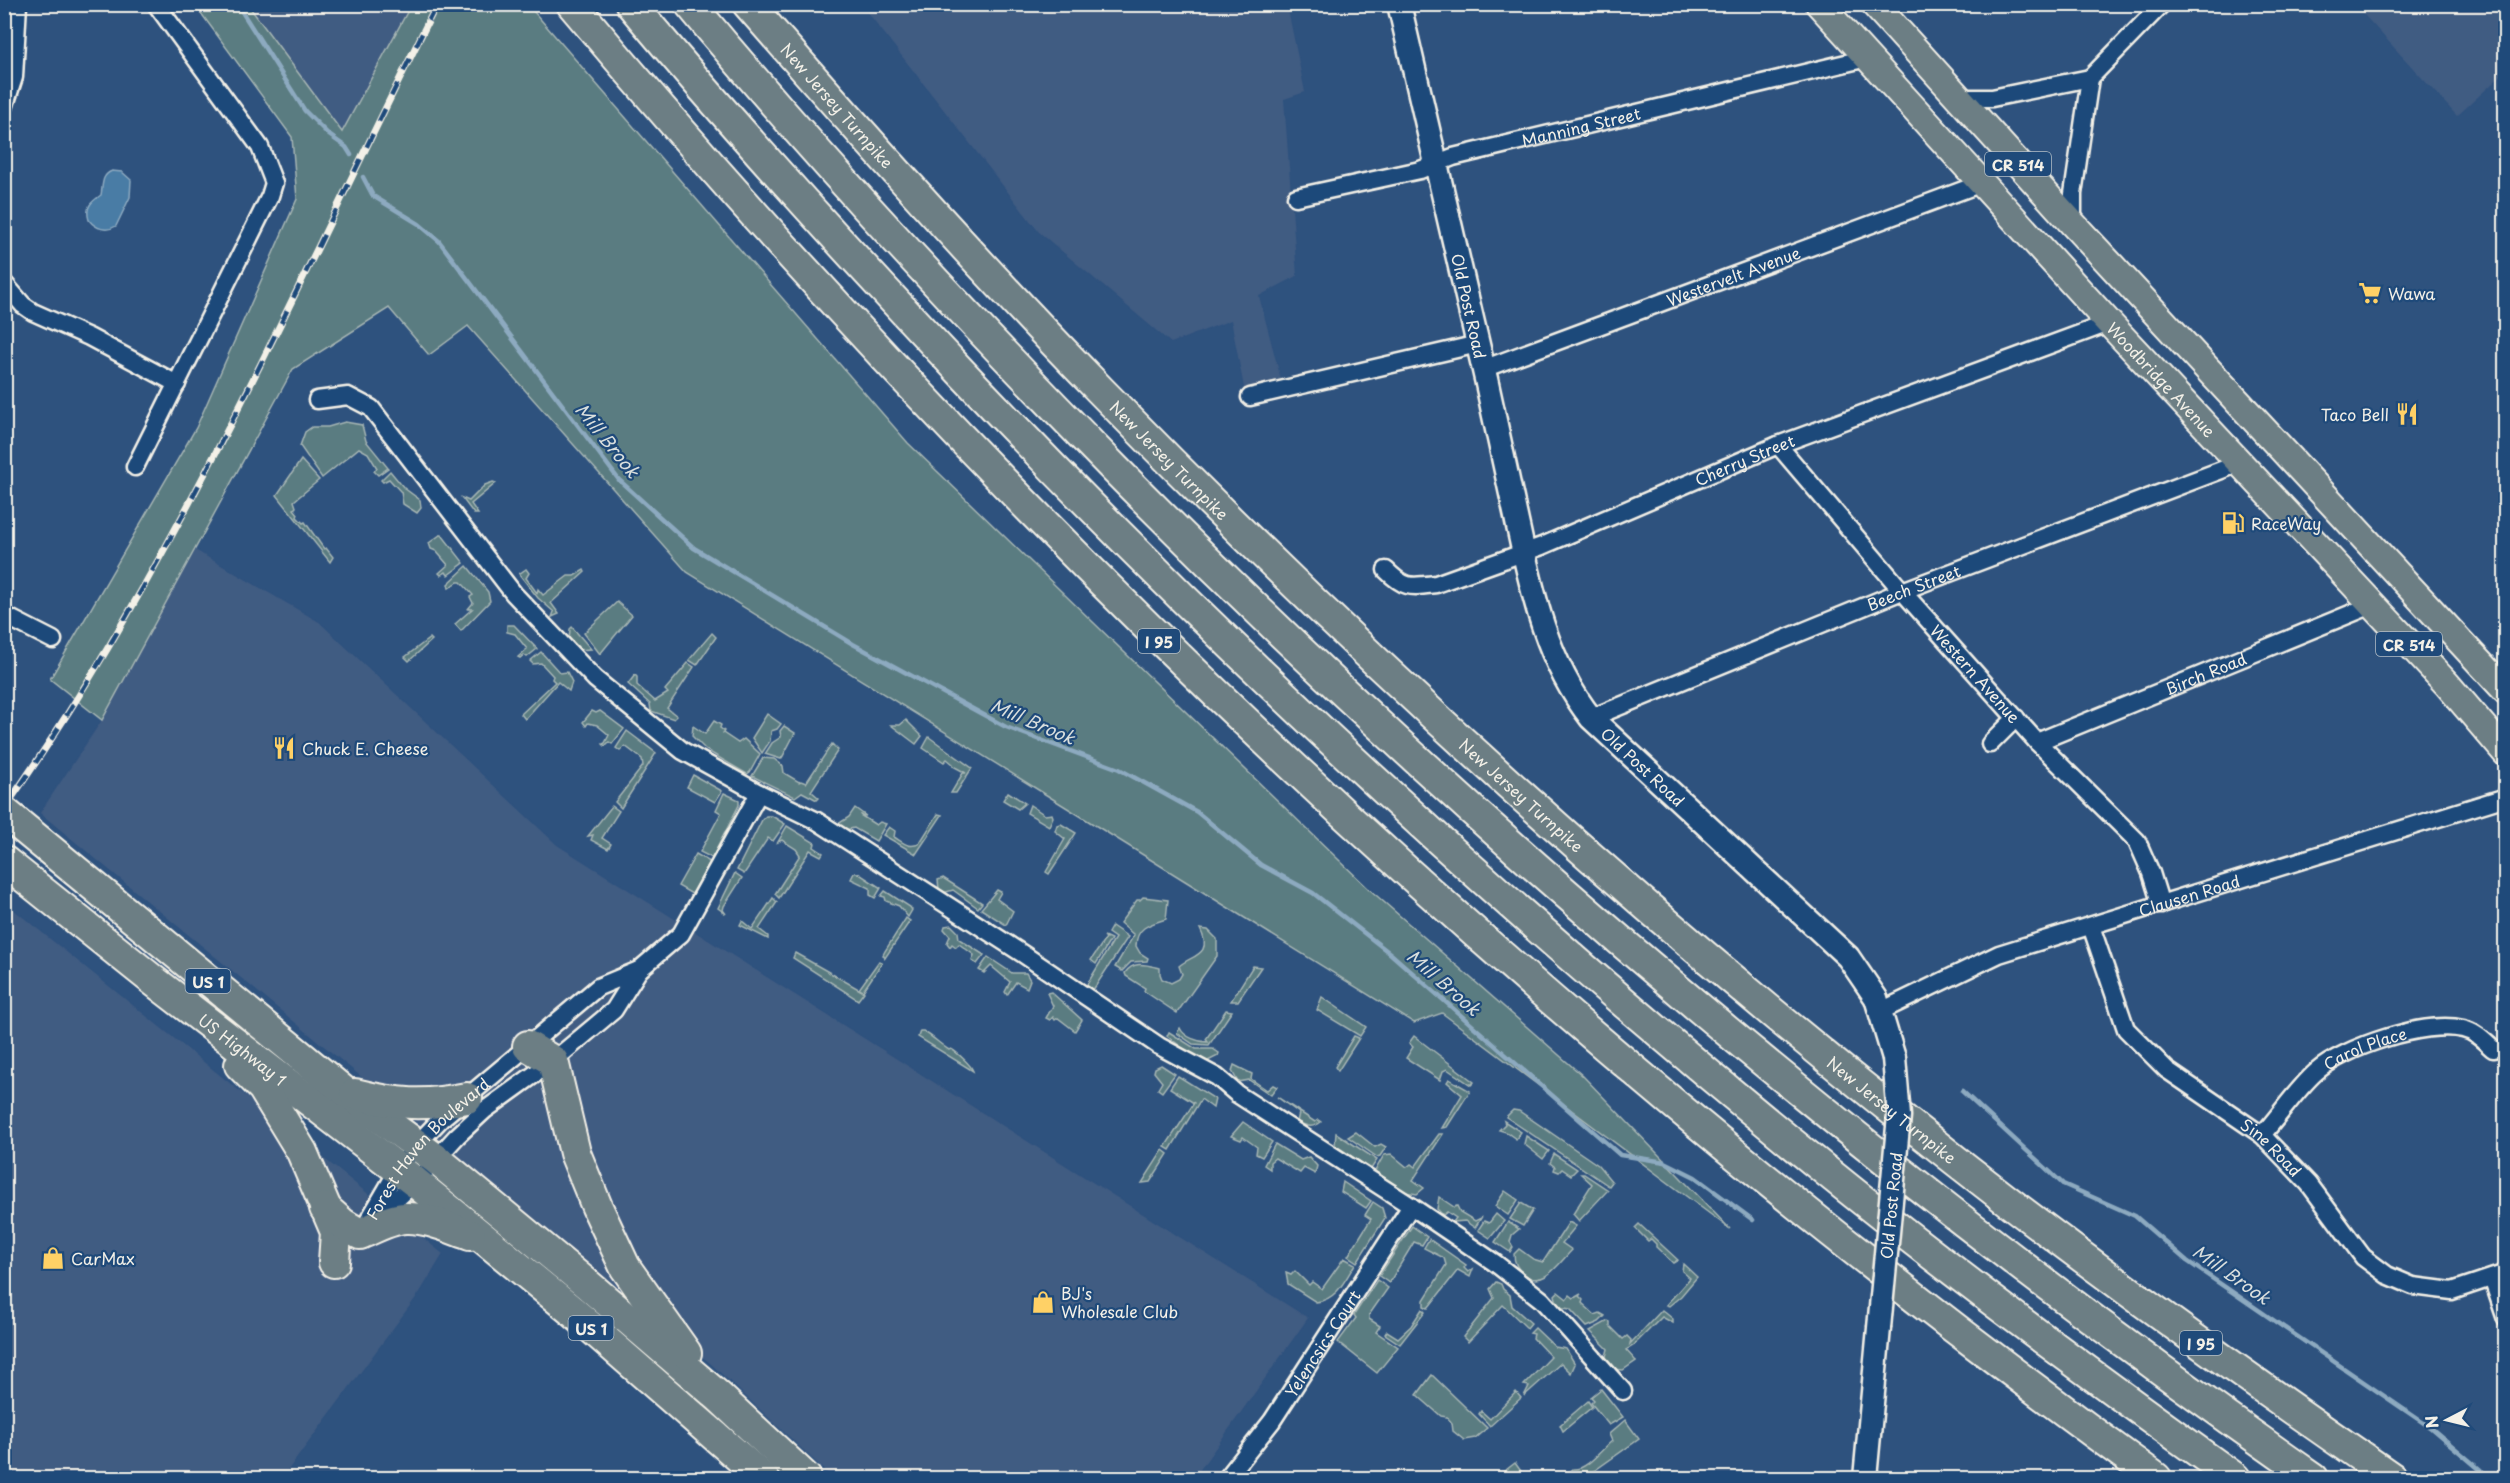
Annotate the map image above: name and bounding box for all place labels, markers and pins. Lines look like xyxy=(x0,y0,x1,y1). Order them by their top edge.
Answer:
supermarket icon: Wawa xyxy=(2357,280,2383,306)
place label: Wawa xyxy=(2388,281,2435,305)
restaurant icon: Taco Bell xyxy=(2394,401,2420,427)
place label: Taco Bell xyxy=(2321,402,2389,426)
fuel station icon: RaceWay xyxy=(2220,510,2246,536)
place label: RaceWay xyxy=(2251,511,2321,535)
restaurant icon: Chuck E. Cheese xyxy=(271,735,297,761)
place label: Chuck E. Cheese xyxy=(302,736,429,760)
shop icon: CarMax xyxy=(40,1245,66,1271)
place label: CarMax xyxy=(71,1246,135,1270)
place label: BJ's Wholesale Club xyxy=(1061,1281,1178,1323)
shop icon: BJ's Wholesale Club xyxy=(1030,1289,1056,1315)

